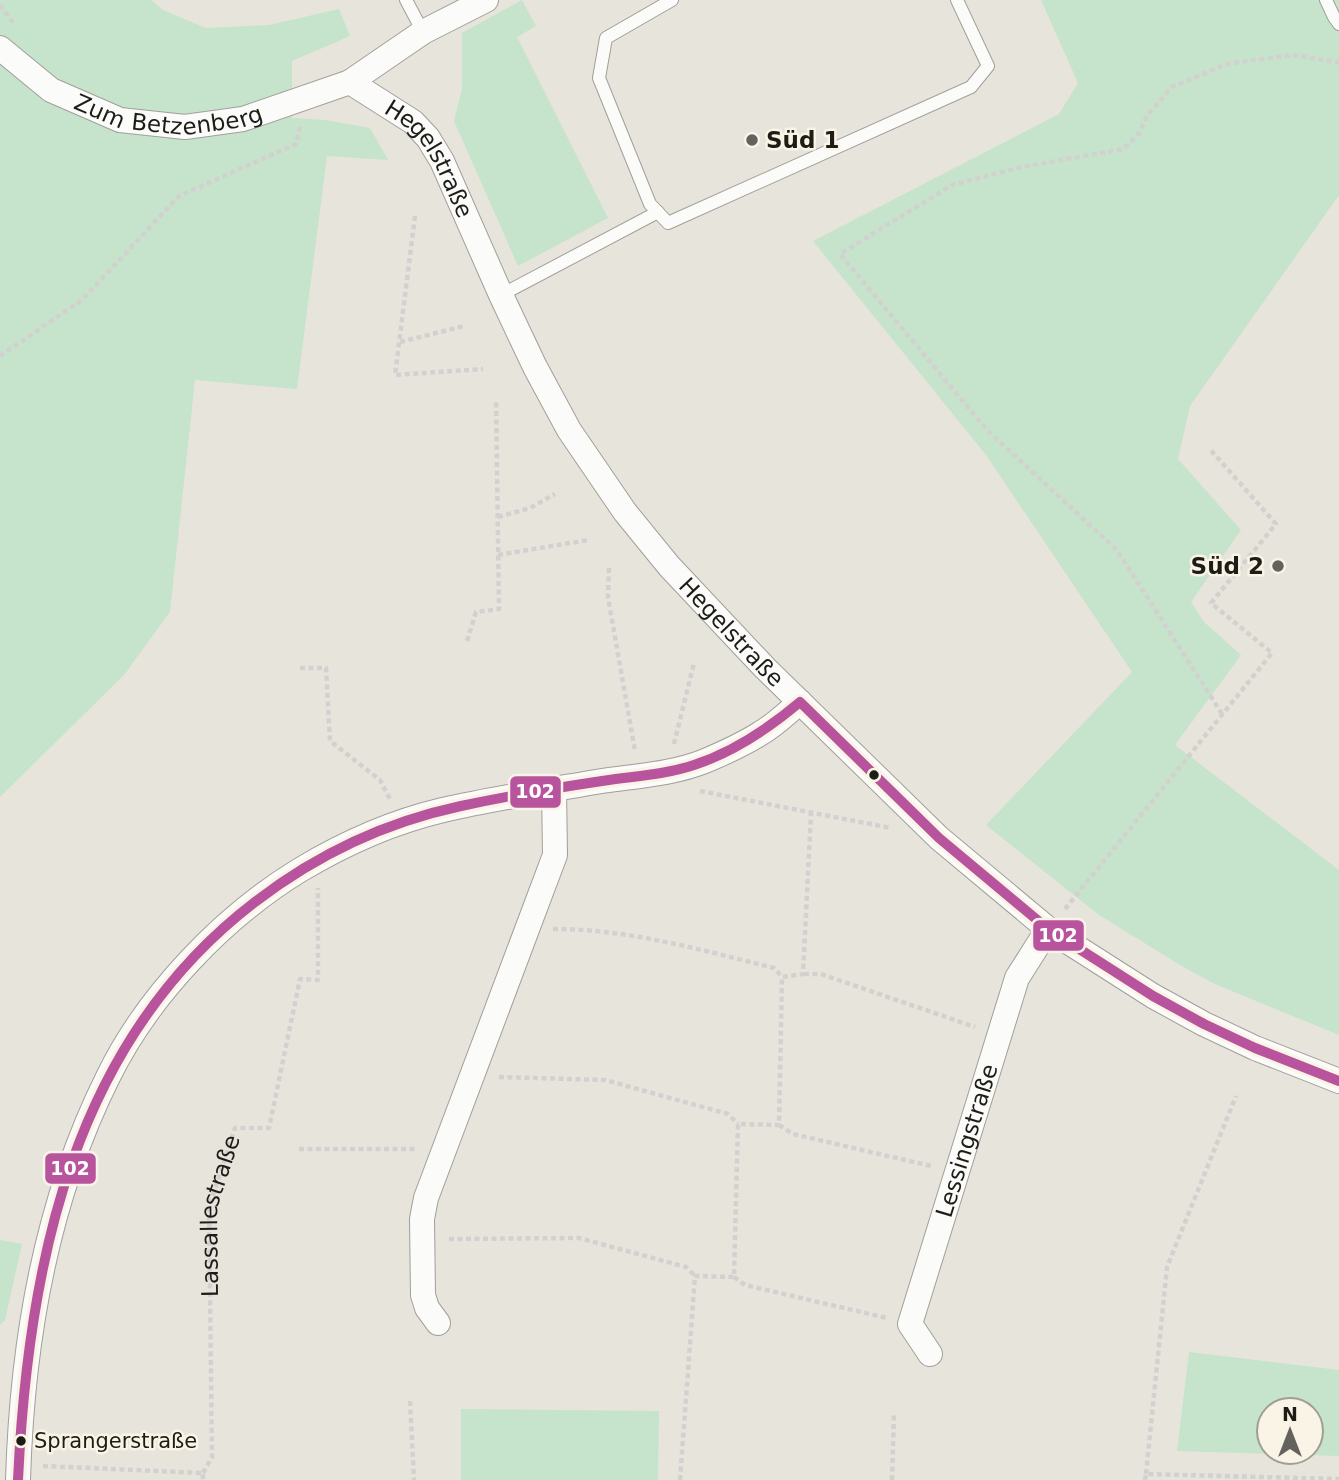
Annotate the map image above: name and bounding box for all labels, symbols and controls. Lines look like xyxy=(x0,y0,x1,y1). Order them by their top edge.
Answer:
street label: Zum Betzenberg xyxy=(70,89,266,140)
street label: Hegelstraße xyxy=(380,95,478,222)
place label: Süd 1 xyxy=(766,127,839,153)
marker: Süd 1 xyxy=(744,132,760,148)
place label: Süd 2 xyxy=(1191,553,1264,579)
marker: Süd 2 xyxy=(1270,558,1286,574)
street label: Hegelstraße xyxy=(674,572,789,692)
unlabelled marker xyxy=(867,768,881,782)
line badge: 102 xyxy=(509,775,562,809)
text: 102 xyxy=(515,780,555,802)
line badge: 102 xyxy=(1032,919,1085,952)
text: 102 xyxy=(1038,924,1078,946)
street label: Lessingstraße xyxy=(931,1061,1003,1221)
street label: Lassallestraße xyxy=(196,1131,245,1297)
line badge: 102 xyxy=(44,1152,97,1185)
text: 102 xyxy=(50,1157,90,1179)
north arrow xyxy=(1255,1396,1325,1466)
text: N xyxy=(1282,1403,1298,1425)
place label: Sprangerstraße xyxy=(34,1429,197,1453)
marker: Sprangerstraße xyxy=(14,1434,28,1448)

